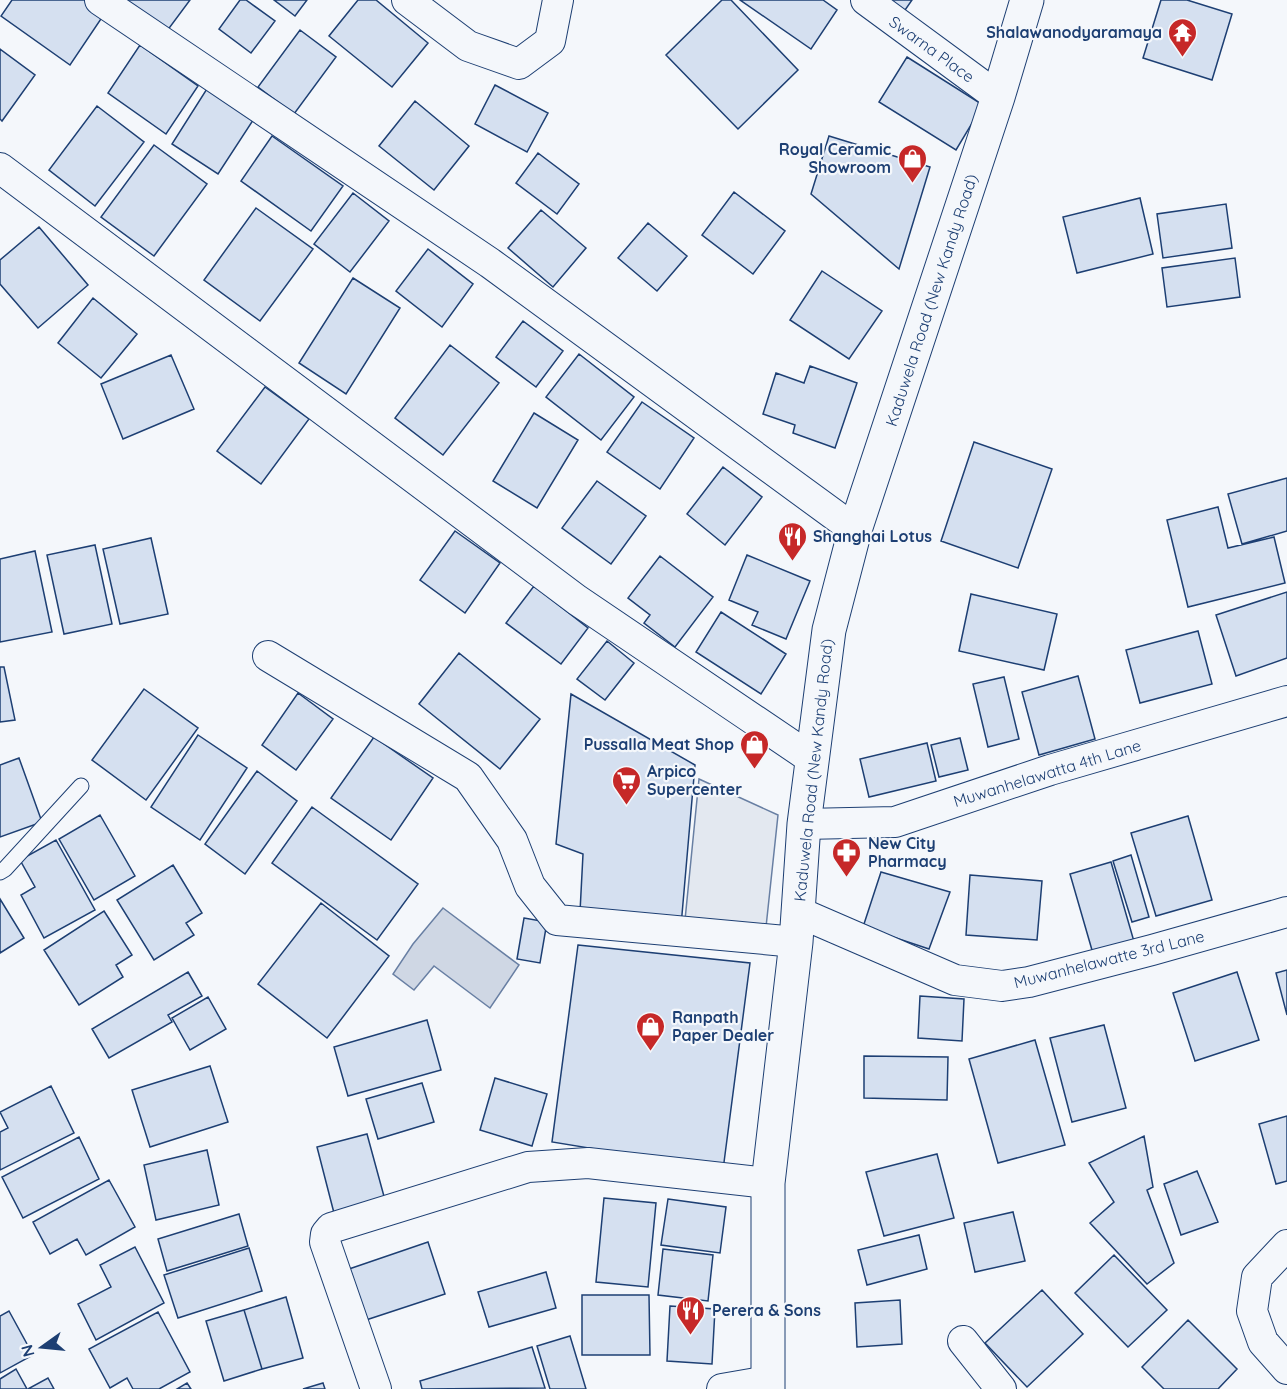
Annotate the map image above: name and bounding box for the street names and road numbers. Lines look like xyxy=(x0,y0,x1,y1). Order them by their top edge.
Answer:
street label: Swarna Place xyxy=(885,11,979,87)
street label: Kaduwela Road (New Kandy Road) xyxy=(881,171,981,429)
street label: Kaduwela Road (New Kandy Road) xyxy=(789,638,837,902)
street label: Muwanhelawatta 4th Lane xyxy=(951,735,1143,811)
street label: Muwanhelawatte 3rd Lane xyxy=(1012,926,1206,992)

